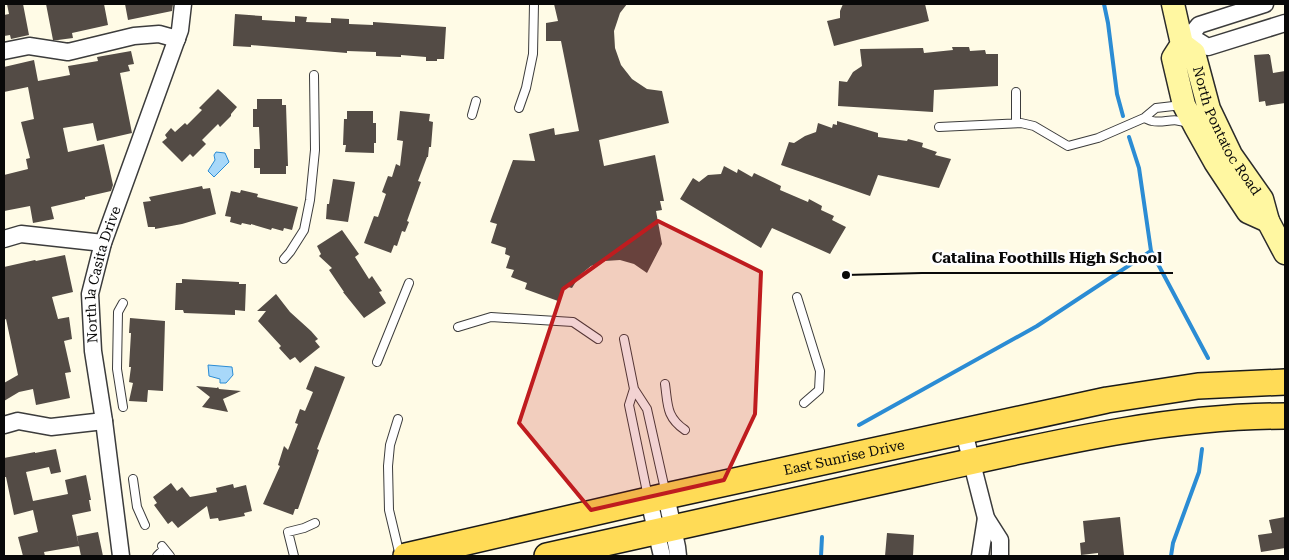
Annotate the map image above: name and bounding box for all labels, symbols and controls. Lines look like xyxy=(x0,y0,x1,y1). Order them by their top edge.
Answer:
street label: North Pontatoc Road xyxy=(1190,64,1265,198)
street label: North la Casita Drive xyxy=(82,204,124,344)
callout: Catalina Foothills High School xyxy=(922,243,1173,273)
text: Catalina Foothills High School xyxy=(932,249,1162,267)
street label: East Sunrise Drive xyxy=(782,436,906,478)

